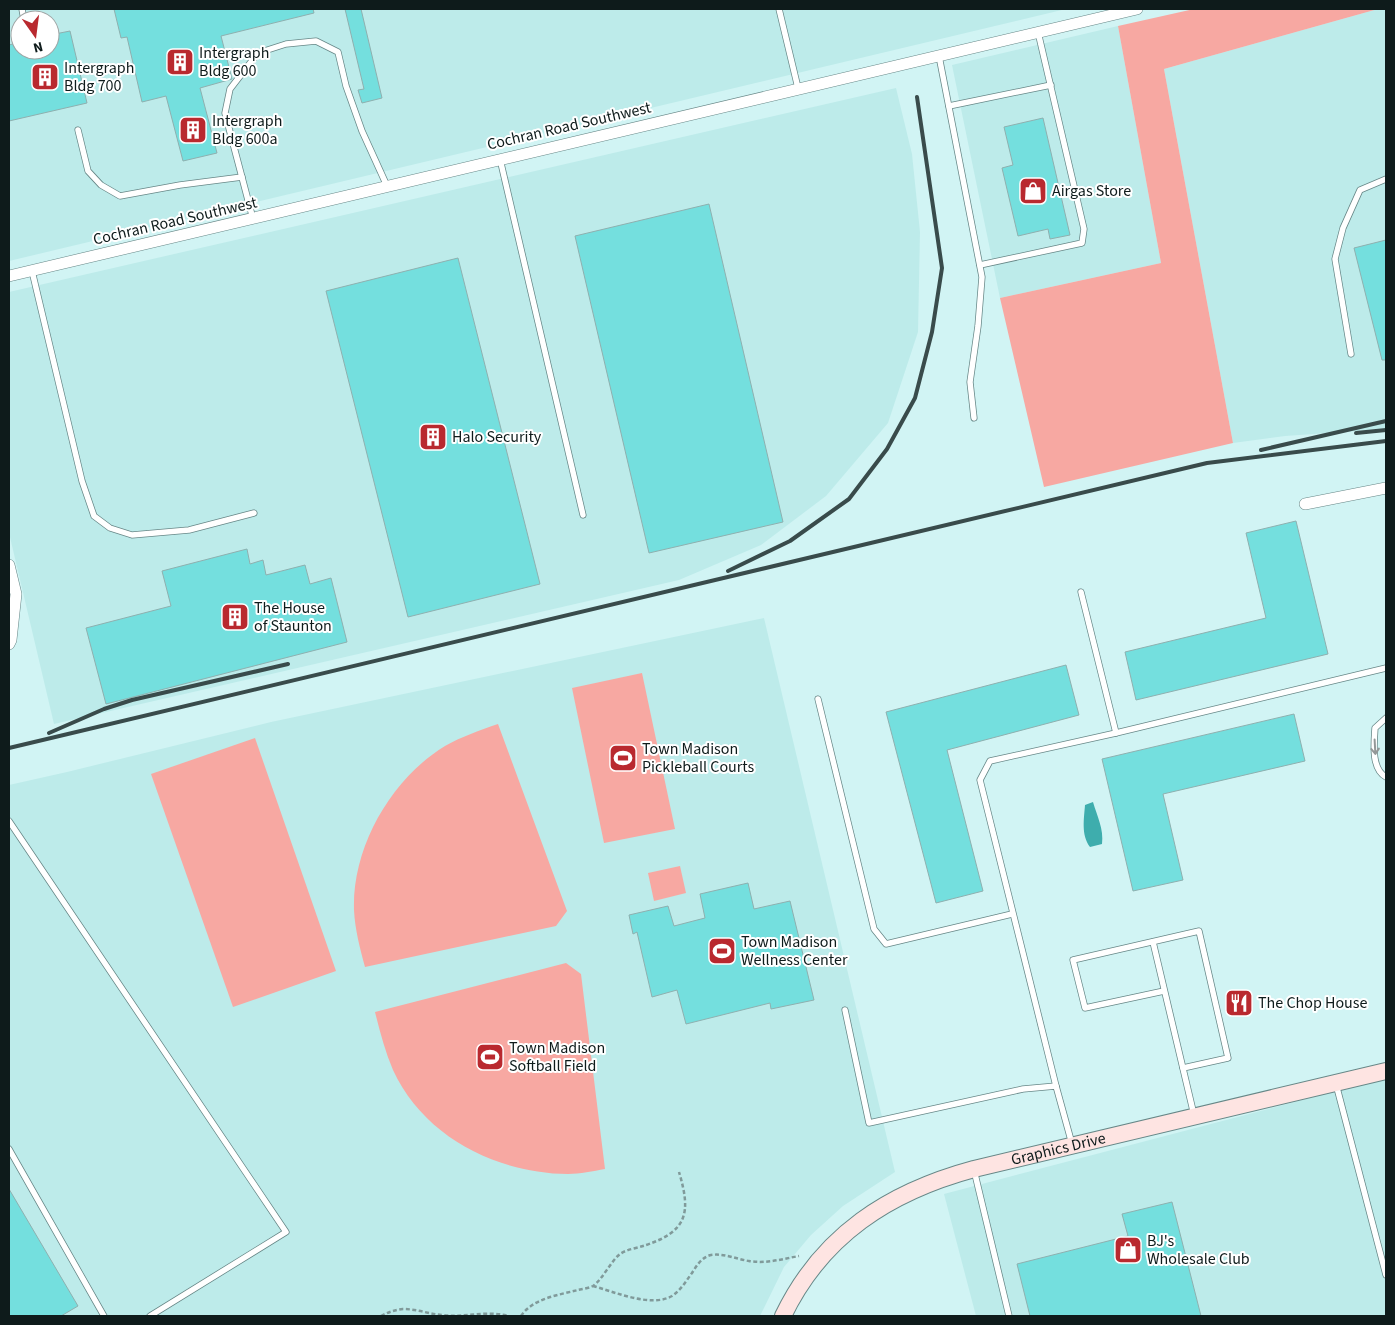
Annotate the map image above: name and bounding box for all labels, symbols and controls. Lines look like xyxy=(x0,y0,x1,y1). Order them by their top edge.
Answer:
north arrow xyxy=(10,10,60,60)
text: N xyxy=(31,36,45,57)
place label: Intergraph Bldg 600 xyxy=(199,42,269,82)
building icon: Intergraph Bldg 600 xyxy=(165,47,195,77)
place label: Intergraph Bldg 700 xyxy=(64,57,134,97)
building icon: Intergraph Bldg 700 xyxy=(30,62,60,92)
street label: Cochran Road Southwest xyxy=(485,96,654,156)
place label: Intergraph Bldg 600a xyxy=(212,110,282,150)
building icon: Intergraph Bldg 600a xyxy=(178,115,208,145)
shop icon: Airgas Store xyxy=(1018,176,1048,206)
place label: Airgas Store xyxy=(1052,180,1131,202)
street label: Cochran Road Southwest xyxy=(91,191,260,251)
building icon: Halo Security xyxy=(418,422,448,452)
place label: Halo Security xyxy=(452,426,542,448)
place label: The House of Staunton xyxy=(254,597,332,637)
building icon: The House of Staunton xyxy=(220,602,250,632)
place label: Town Madison Pickleball Courts xyxy=(642,738,755,778)
one-way arrow xyxy=(1370,739,1379,755)
sports icon: Town Madison Pickleball Courts xyxy=(608,743,638,773)
place label: Town Madison Wellness Center xyxy=(741,931,848,971)
sports icon: Town Madison Wellness Center xyxy=(707,936,737,966)
restaurant icon: The Chop House xyxy=(1224,988,1254,1018)
place label: The Chop House xyxy=(1258,992,1368,1014)
place label: Town Madison Softball Field xyxy=(509,1037,605,1077)
sports icon: Town Madison Softball Field xyxy=(475,1042,505,1072)
street label: Graphics Drive xyxy=(1009,1127,1108,1171)
place label: BJ's Wholesale Club xyxy=(1147,1230,1250,1270)
shop icon: BJ's Wholesale Club xyxy=(1113,1235,1143,1265)

